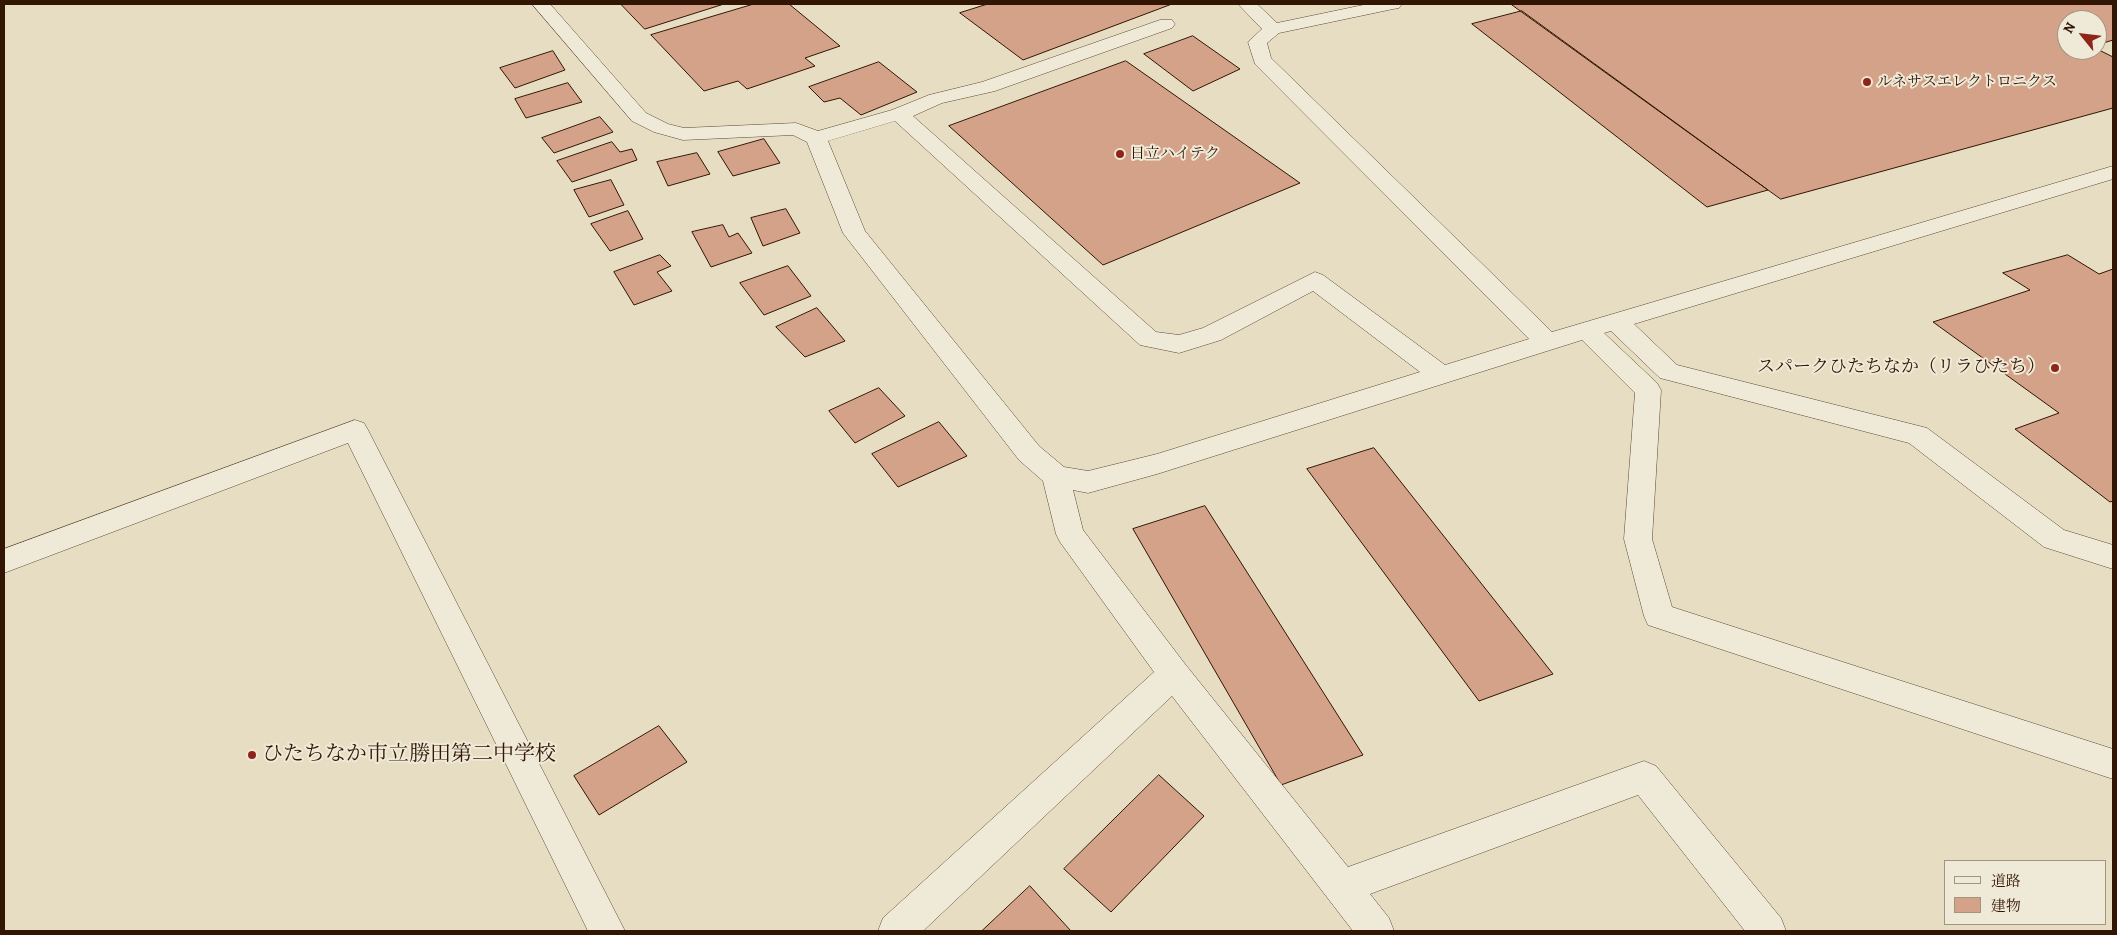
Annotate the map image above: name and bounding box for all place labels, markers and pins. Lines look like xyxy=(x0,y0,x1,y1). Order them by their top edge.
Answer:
place label: ルネサスエレクトロニクス xyxy=(1877,73,2057,91)
marker: ルネサスエレクトロニクス xyxy=(1861,76,1873,88)
place label: 日立ハイテク xyxy=(1130,145,1220,163)
marker: 日立ハイテク xyxy=(1114,148,1126,160)
place label: スパークひたちなか（リラひたち） xyxy=(1757,357,2045,379)
marker: スパークひたちなか（リラひたち） xyxy=(2049,362,2061,374)
place label: ひたちなか市立勝田第二中学校 xyxy=(262,742,556,768)
marker: ひたちなか市立勝田第二中学校 xyxy=(246,749,258,761)

